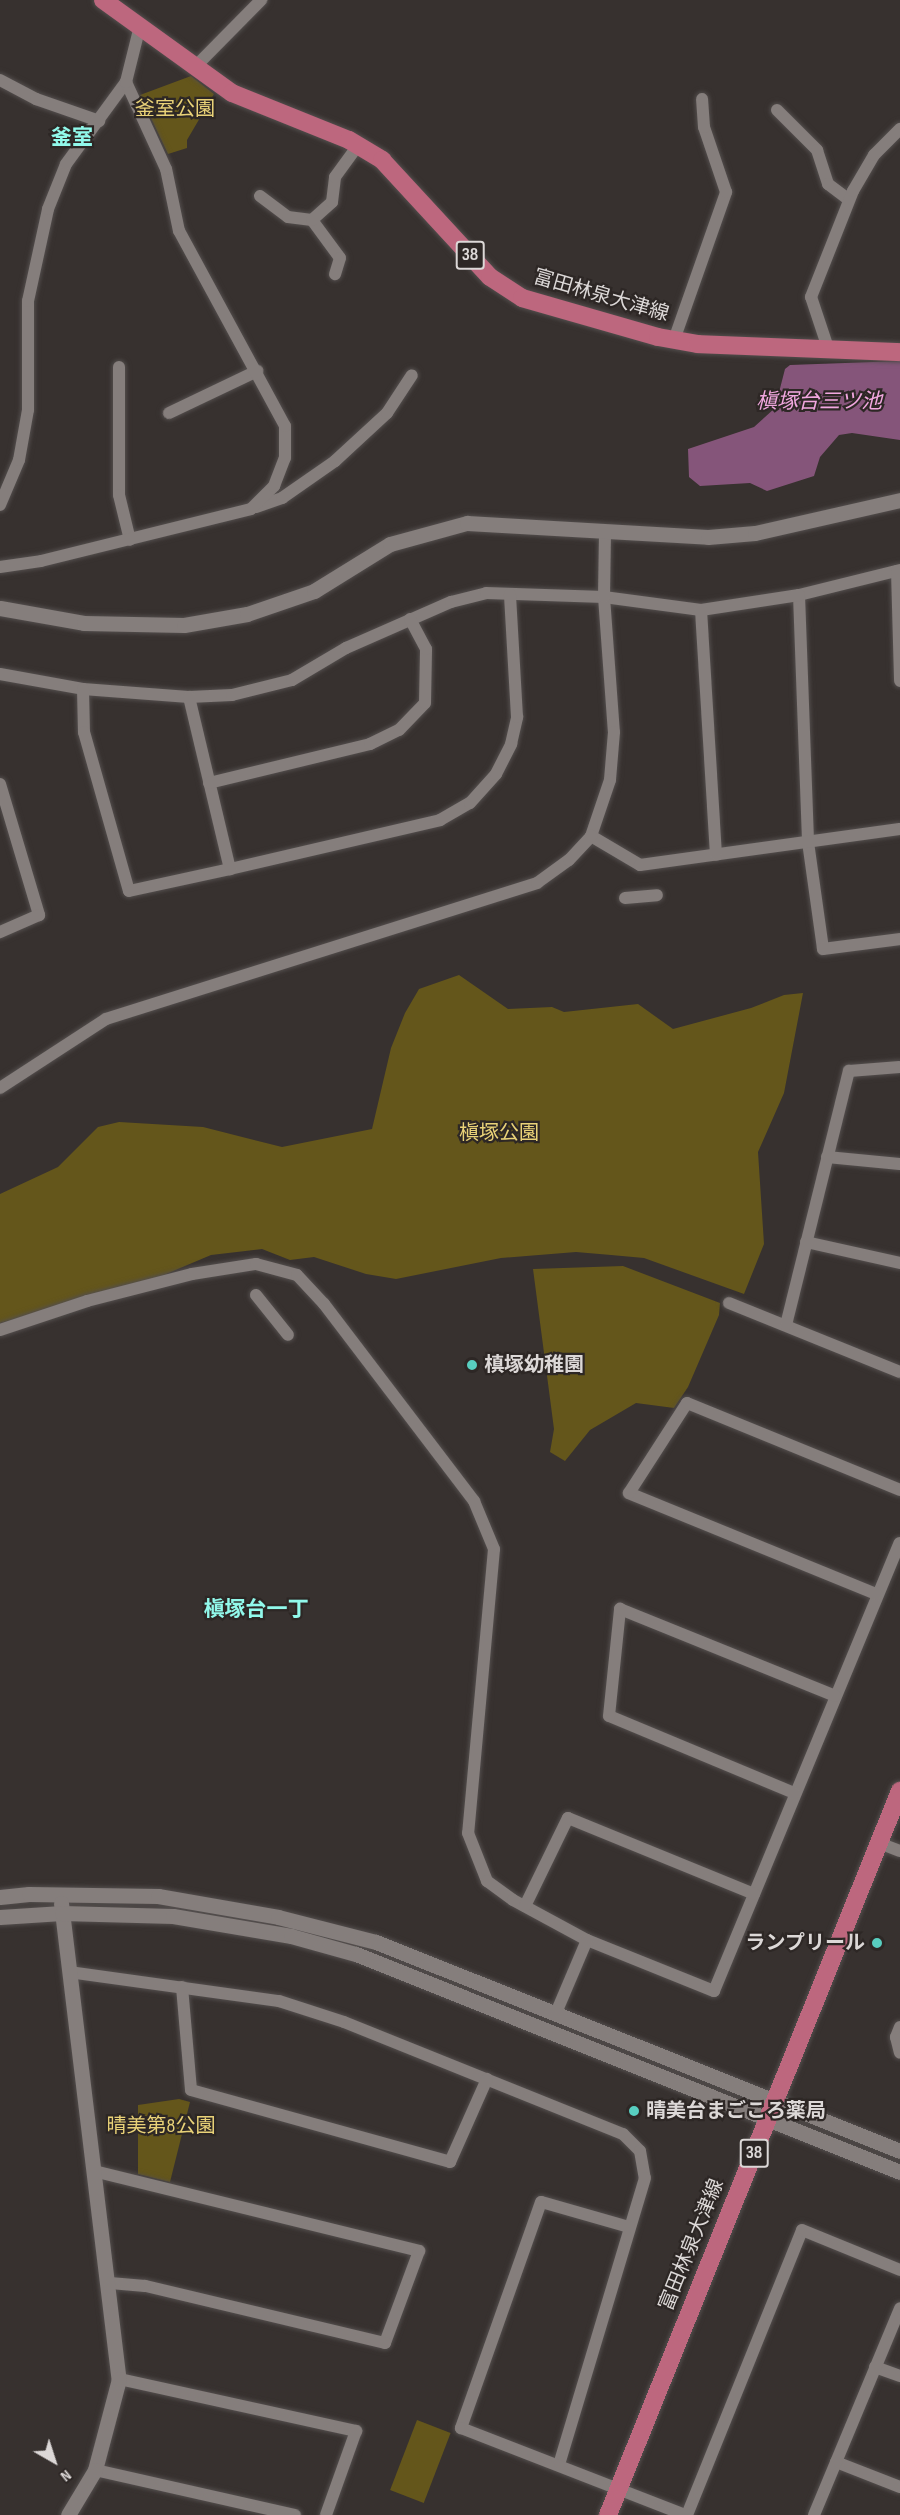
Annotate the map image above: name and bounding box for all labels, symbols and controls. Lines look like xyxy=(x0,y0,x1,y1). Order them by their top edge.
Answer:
park label: 釜室公園 xyxy=(135,97,215,121)
district label: 釜室 xyxy=(51,125,93,151)
road number: 38 xyxy=(455,240,485,270)
street label: 富田林泉大津線 xyxy=(530,265,672,327)
water label: 槇塚台三ツ池 xyxy=(756,389,882,415)
park label: 槇塚公園 xyxy=(459,1121,539,1145)
place label: 槙塚幼稚園 xyxy=(484,1353,584,1377)
marker: 槙塚幼稚園 xyxy=(465,1358,479,1372)
district label: 槇塚台一丁 xyxy=(204,1597,308,1623)
place label: ランプリール xyxy=(745,1931,865,1955)
marker: ランプリール xyxy=(870,1936,884,1950)
place label: 晴美台まごころ薬局 xyxy=(646,2099,826,2123)
marker: 晴美台まごころ薬局 xyxy=(627,2104,641,2118)
park label: 晴美第8公園 xyxy=(107,2114,215,2138)
road number: 38 xyxy=(739,2138,769,2168)
street label: 富田林泉大津線 xyxy=(655,2176,729,2314)
north arrow xyxy=(24,2431,84,2491)
text: N xyxy=(56,2465,75,2485)

